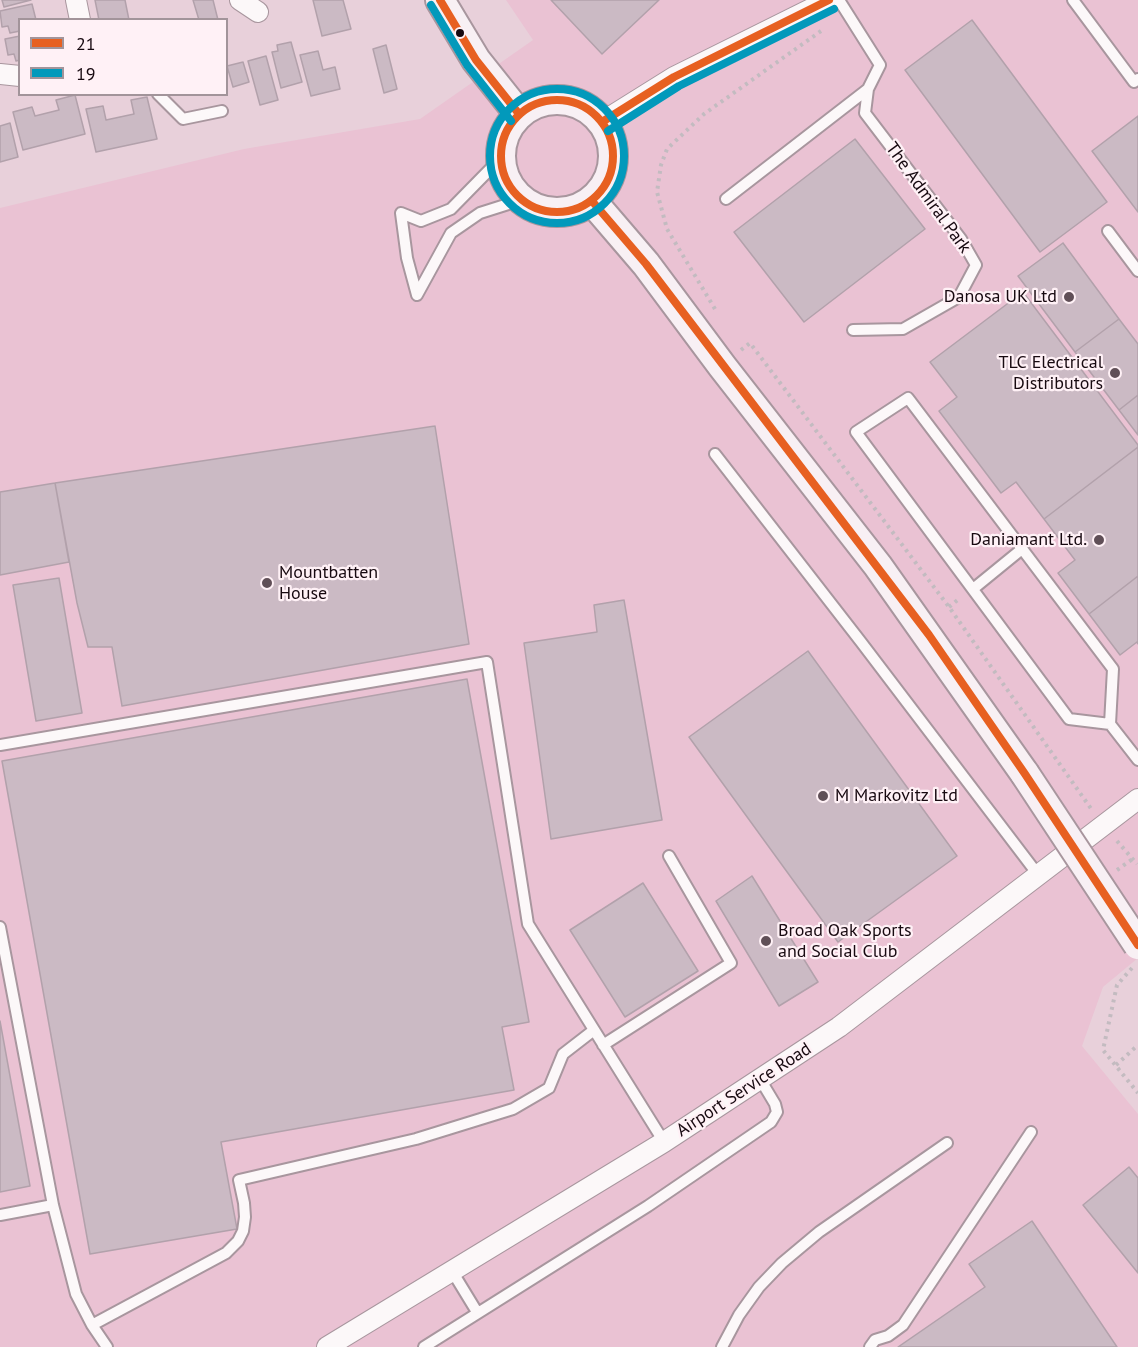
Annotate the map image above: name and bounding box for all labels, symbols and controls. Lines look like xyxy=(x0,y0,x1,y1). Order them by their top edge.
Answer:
legend xyxy=(18,18,228,96)
unlabelled marker xyxy=(454,27,466,39)
text: 21 xyxy=(76,32,96,55)
text: 19 xyxy=(76,62,96,85)
street label: The Admiral Park xyxy=(881,138,975,258)
place label: Danosa UK Ltd xyxy=(944,286,1057,308)
marker: Danosa UK Ltd xyxy=(1062,290,1076,304)
place label: TLC Electrical Distributors xyxy=(998,352,1103,394)
marker: TLC Electrical Distributors xyxy=(1108,366,1122,380)
place label: Daniamant Ltd. xyxy=(970,529,1087,551)
marker: Daniamant Ltd. xyxy=(1092,533,1106,547)
place label: Mountbatten House xyxy=(279,562,378,604)
marker: Mountbatten House xyxy=(260,576,274,590)
place label: M Markovitz Ltd xyxy=(835,785,958,807)
marker: M Markovitz Ltd xyxy=(816,789,830,803)
place label: Broad Oak Sports and Social Club xyxy=(778,920,912,962)
marker: Broad Oak Sports and Social Club xyxy=(759,934,773,948)
street label: Airport Service Road xyxy=(672,1038,816,1142)

